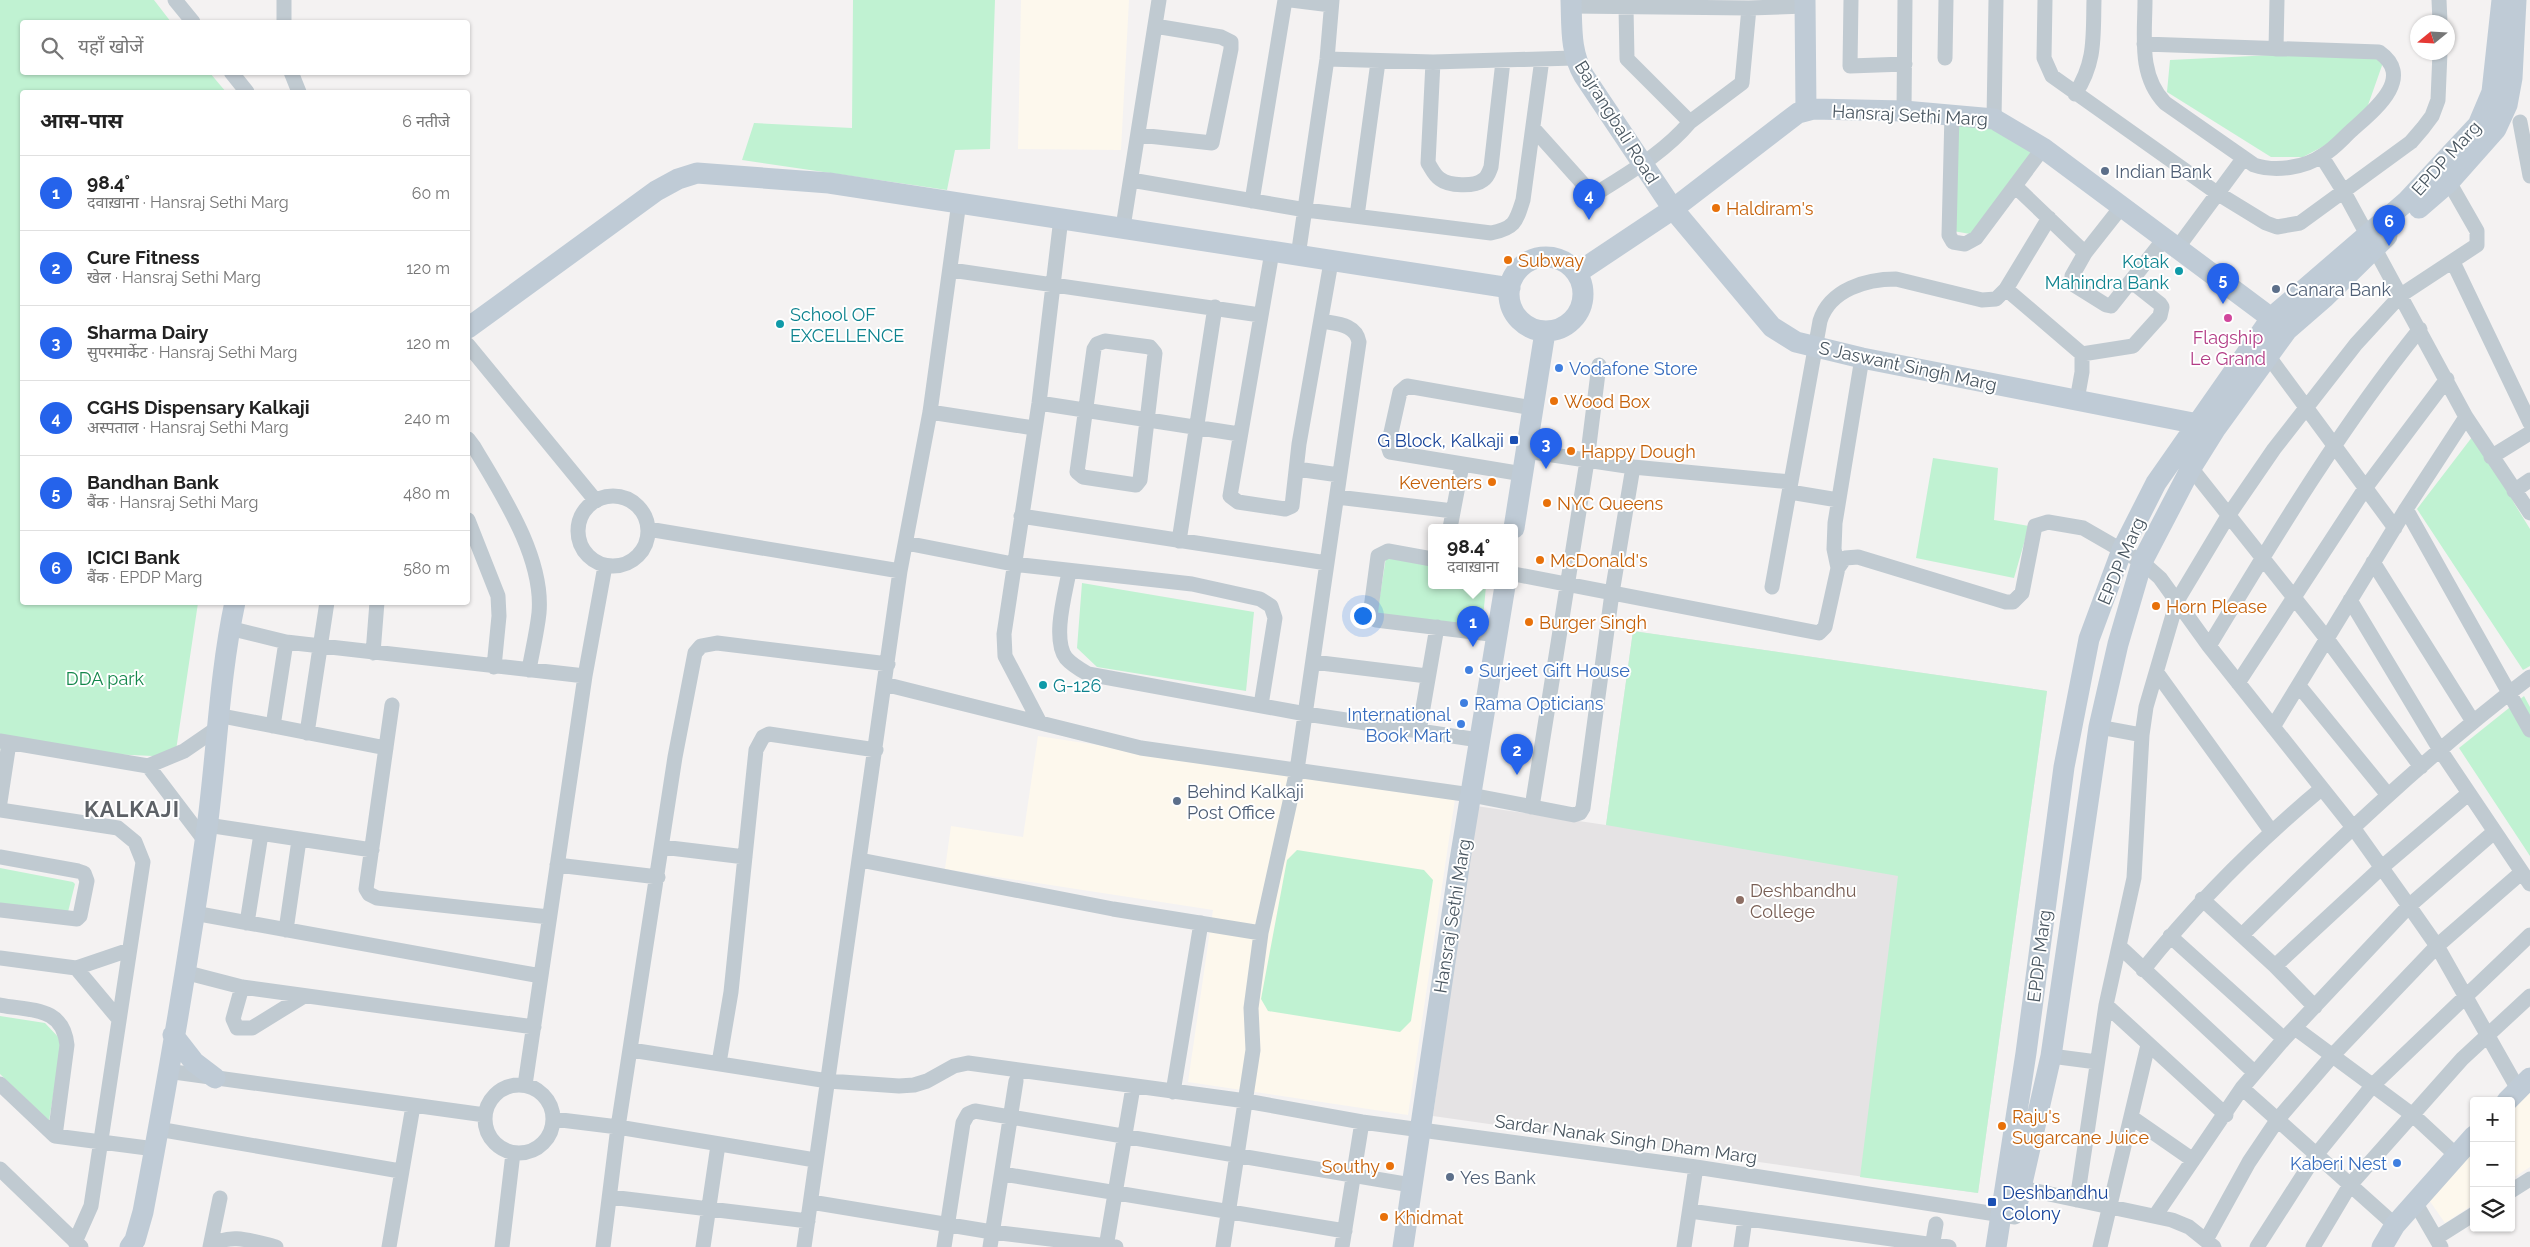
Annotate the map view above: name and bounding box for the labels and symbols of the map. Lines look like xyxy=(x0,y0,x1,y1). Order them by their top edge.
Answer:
north arrow xyxy=(2410,15,2455,60)
street label: Bajrangbali Road xyxy=(1571,57,1663,187)
street label: Hansraj Sethi Marg xyxy=(1832,100,1988,130)
street label: EPDP Marg xyxy=(2407,116,2485,200)
place label: Indian Bank xyxy=(2115,161,2212,182)
marker: Indian Bank xyxy=(2099,165,2111,177)
pin: 4 xyxy=(1573,179,1605,220)
place label: Haldiram's xyxy=(1726,198,1814,219)
marker: Haldiram's xyxy=(1710,202,1722,214)
pin: 6 xyxy=(2373,205,2405,246)
place label: Subway xyxy=(1518,250,1584,271)
place label: Kotak Mahindra Bank xyxy=(2045,251,2169,293)
marker: Subway xyxy=(1502,254,1514,266)
pin: 5 xyxy=(2207,263,2239,304)
marker: Kotak Mahindra Bank xyxy=(2173,265,2185,277)
place label: Canara Bank xyxy=(2286,279,2391,300)
marker: Canara Bank xyxy=(2270,283,2282,295)
place label: School OF EXCELLENCE xyxy=(790,304,904,346)
marker: Flagship Le Grand xyxy=(2222,312,2234,324)
marker: School OF EXCELLENCE xyxy=(774,318,786,330)
place label: Flagship Le Grand xyxy=(2190,327,2266,369)
street label: S Jaswant Singh Marg xyxy=(1817,337,1999,395)
place label: Vodafone Store xyxy=(1569,358,1698,379)
marker: Vodafone Store xyxy=(1553,362,1565,374)
place label: Wood Box xyxy=(1564,391,1650,412)
marker: Wood Box xyxy=(1548,395,1560,407)
pin: 3 xyxy=(1530,428,1562,469)
place label: G Block, Kalkaji xyxy=(1377,430,1504,451)
marker: G Block, Kalkaji xyxy=(1508,434,1520,446)
place label: Happy Dough xyxy=(1581,441,1696,462)
marker: Happy Dough xyxy=(1565,445,1577,457)
place label: Keventers xyxy=(1399,472,1482,493)
marker: Keventers xyxy=(1486,476,1498,488)
place label: NYC Queens xyxy=(1557,493,1664,514)
marker: NYC Queens xyxy=(1541,497,1553,509)
street label: EPDP Marg xyxy=(2093,514,2149,608)
place label: McDonald's xyxy=(1550,550,1648,571)
marker: McDonald's xyxy=(1534,554,1546,566)
place label: Horn Please xyxy=(2166,596,2267,617)
marker: Horn Please xyxy=(2150,600,2162,612)
your location xyxy=(1350,603,1376,629)
pin: 1 xyxy=(1457,606,1489,647)
place label: Burger Singh xyxy=(1539,612,1647,633)
marker: Burger Singh xyxy=(1523,616,1535,628)
place label: Surjeet Gift House xyxy=(1479,660,1630,681)
marker: Surjeet Gift House xyxy=(1463,664,1475,676)
park label: DDA park xyxy=(66,668,145,689)
place label: G-126 xyxy=(1053,675,1101,696)
marker: G-126 xyxy=(1037,679,1049,691)
place label: Rama Opticians xyxy=(1474,693,1604,714)
marker: Rama Opticians xyxy=(1458,697,1470,709)
place label: International Book Mart xyxy=(1347,704,1451,746)
marker: International Book Mart xyxy=(1455,718,1467,730)
pin: 2 xyxy=(1501,734,1533,775)
place label: Behind Kalkaji Post Office xyxy=(1187,781,1304,823)
marker: Behind Kalkaji Post Office xyxy=(1171,795,1183,807)
district label: KALKAJI xyxy=(84,796,180,822)
street label: Hansraj Sethi Marg xyxy=(1429,837,1475,995)
place label: Deshbandhu College xyxy=(1750,880,1856,922)
marker: Deshbandhu College xyxy=(1734,894,1746,906)
street label: EPDP Marg xyxy=(2023,909,2055,1003)
place label: Raju's Sugarcane Juice xyxy=(2012,1106,2149,1148)
street label: Sardar Nanak Singh Dham Marg xyxy=(1493,1110,1759,1168)
marker: Raju's Sugarcane Juice xyxy=(1996,1120,2008,1132)
place label: Kaberi Nest xyxy=(2290,1153,2387,1174)
place label: Southy xyxy=(1322,1156,1380,1177)
marker: Kaberi Nest xyxy=(2391,1157,2403,1169)
marker: Southy xyxy=(1384,1160,1396,1172)
place label: Yes Bank xyxy=(1460,1167,1536,1188)
marker: Yes Bank xyxy=(1444,1171,1456,1183)
place label: Deshbandhu Colony xyxy=(2002,1182,2108,1224)
marker: Deshbandhu Colony xyxy=(1986,1196,1998,1208)
place label: Khidmat xyxy=(1394,1207,1464,1228)
marker: Khidmat xyxy=(1378,1211,1390,1223)

